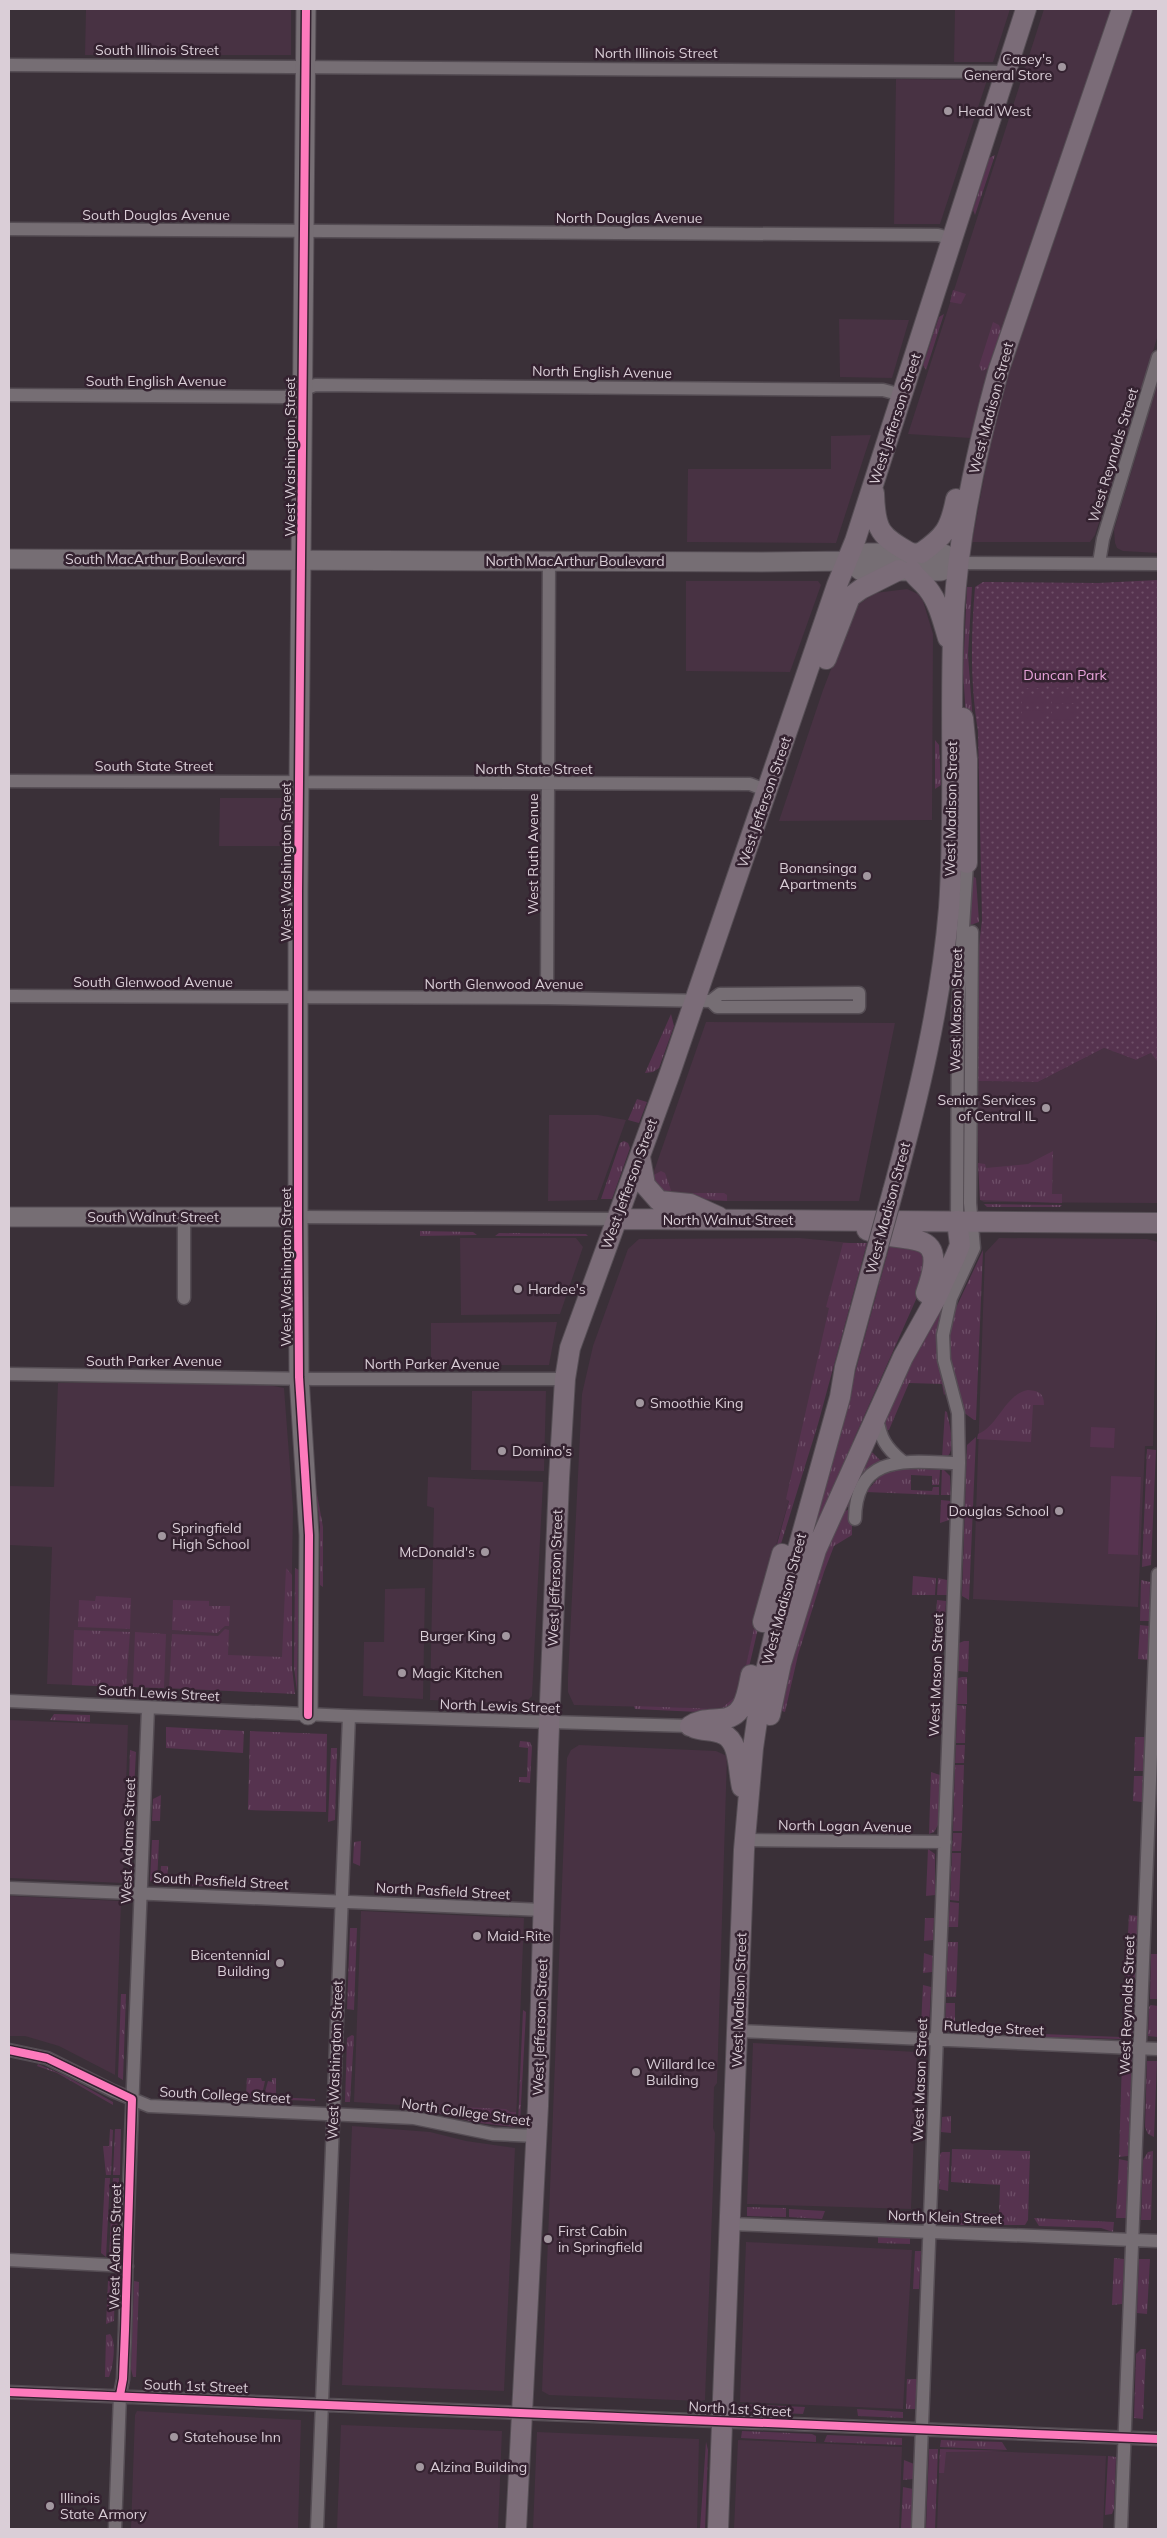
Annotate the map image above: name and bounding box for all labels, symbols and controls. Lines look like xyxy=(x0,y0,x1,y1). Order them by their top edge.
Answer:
street label: South Illinois Street xyxy=(95,41,219,59)
street label: North Illinois Street xyxy=(594,44,718,62)
place label: Casey's General Store xyxy=(964,50,1052,84)
marker: Casey's General Store xyxy=(1056,61,1068,73)
place label: Head West xyxy=(958,102,1031,120)
marker: Head West xyxy=(942,105,954,117)
street label: South Douglas Avenue xyxy=(82,206,230,224)
street label: North Douglas Avenue xyxy=(556,209,702,227)
street label: West Madison Street xyxy=(965,340,1017,476)
street label: West Jefferson Street xyxy=(865,351,925,487)
street label: North English Avenue xyxy=(532,362,672,382)
street label: South English Avenue xyxy=(86,372,226,390)
street label: West Washington Street xyxy=(281,377,299,537)
street label: West Reynolds Street xyxy=(1084,386,1142,524)
street label: South MacArthur Boulevard xyxy=(65,550,245,568)
street label: North MacArthur Boulevard xyxy=(485,552,665,570)
park label: Duncan Park xyxy=(1023,666,1107,684)
street label: West Jefferson Street xyxy=(733,734,795,870)
street label: West Madison Street xyxy=(941,741,961,877)
street label: South State Street xyxy=(95,757,213,775)
street label: North State Street xyxy=(475,760,593,778)
street label: West Washington Street xyxy=(277,782,295,942)
street label: West Ruth Avenue xyxy=(524,793,542,915)
place label: Bonansinga Apartments xyxy=(779,859,857,893)
marker: Bonansinga Apartments xyxy=(861,870,873,882)
street label: West Mason Street xyxy=(946,948,966,1072)
street label: South Glenwood Avenue xyxy=(73,973,233,991)
street label: North Glenwood Avenue xyxy=(425,975,583,993)
place label: Senior Services of Central IL xyxy=(937,1091,1036,1125)
marker: Senior Services of Central IL xyxy=(1040,1102,1052,1114)
street label: West Jefferson Street xyxy=(597,1116,661,1252)
street label: West Madison Street xyxy=(862,1140,914,1276)
street label: West Washington Street xyxy=(277,1187,295,1347)
street label: South Walnut Street xyxy=(87,1208,219,1226)
street label: North Walnut Street xyxy=(663,1211,793,1229)
place label: Hardee's xyxy=(528,1280,586,1298)
marker: Hardee's xyxy=(512,1283,524,1295)
street label: South Parker Avenue xyxy=(86,1352,222,1370)
street label: North Parker Avenue xyxy=(364,1355,500,1373)
place label: Smoothie King xyxy=(650,1394,744,1412)
marker: Smoothie King xyxy=(634,1397,646,1409)
place label: Domino's xyxy=(512,1442,572,1460)
marker: Domino's xyxy=(496,1445,508,1457)
place label: Douglas School xyxy=(949,1502,1049,1520)
marker: Douglas School xyxy=(1053,1505,1065,1517)
street label: West Jefferson Street xyxy=(544,1509,566,1647)
place label: Springfield High School xyxy=(172,1519,250,1553)
marker: Springfield High School xyxy=(156,1530,168,1542)
street label: West Madison Street xyxy=(758,1531,810,1667)
place label: McDonald's xyxy=(399,1543,475,1561)
marker: McDonald's xyxy=(479,1546,491,1558)
street label: West Mason Street xyxy=(925,1613,947,1737)
place label: Burger King xyxy=(420,1627,496,1645)
marker: Burger King xyxy=(500,1630,512,1642)
place label: Magic Kitchen xyxy=(412,1664,503,1682)
marker: Magic Kitchen xyxy=(396,1667,408,1679)
street label: South Lewis Street xyxy=(98,1681,220,1705)
street label: North Lewis Street xyxy=(439,1695,561,1717)
street label: West Adams Street xyxy=(117,1777,139,1904)
street label: North Logan Avenue xyxy=(778,1816,912,1836)
street label: South Pasfield Street xyxy=(153,1868,289,1894)
street label: North Pasfield Street xyxy=(375,1878,511,1904)
place label: Maid-Rite xyxy=(487,1927,551,1945)
marker: Maid-Rite xyxy=(471,1930,483,1942)
street label: West Madison Street xyxy=(728,1932,750,2068)
street label: West Reynolds Street xyxy=(1116,1935,1138,2075)
place label: Bicentennial Building xyxy=(191,1946,270,1980)
marker: Bicentennial Building xyxy=(274,1957,286,1969)
street label: West Jefferson Street xyxy=(529,1958,551,2096)
street label: West Washington Street xyxy=(323,1980,347,2140)
street label: Rutledge Street xyxy=(943,2016,1045,2040)
street label: West Mason Street xyxy=(909,2018,931,2142)
place label: Willard Ice Building xyxy=(646,2055,715,2089)
marker: Willard Ice Building xyxy=(630,2066,642,2078)
street label: South College Street xyxy=(159,2083,291,2107)
street label: North College Street xyxy=(400,2094,532,2130)
street label: West Adams Street xyxy=(105,2184,125,2310)
street label: North Klein Street xyxy=(888,2206,1003,2228)
place label: First Cabin in Springfield xyxy=(558,2222,643,2256)
marker: First Cabin in Springfield xyxy=(542,2233,554,2245)
street label: South 1st Street xyxy=(144,2375,248,2397)
street label: North 1st Street xyxy=(688,2397,792,2421)
place label: Statehouse Inn xyxy=(184,2428,281,2446)
marker: Statehouse Inn xyxy=(168,2431,180,2443)
place label: Alzina Building xyxy=(430,2458,527,2476)
marker: Alzina Building xyxy=(414,2461,426,2473)
place label: Illinois State Armory xyxy=(60,2489,147,2523)
marker: Illinois State Armory xyxy=(44,2500,56,2512)

